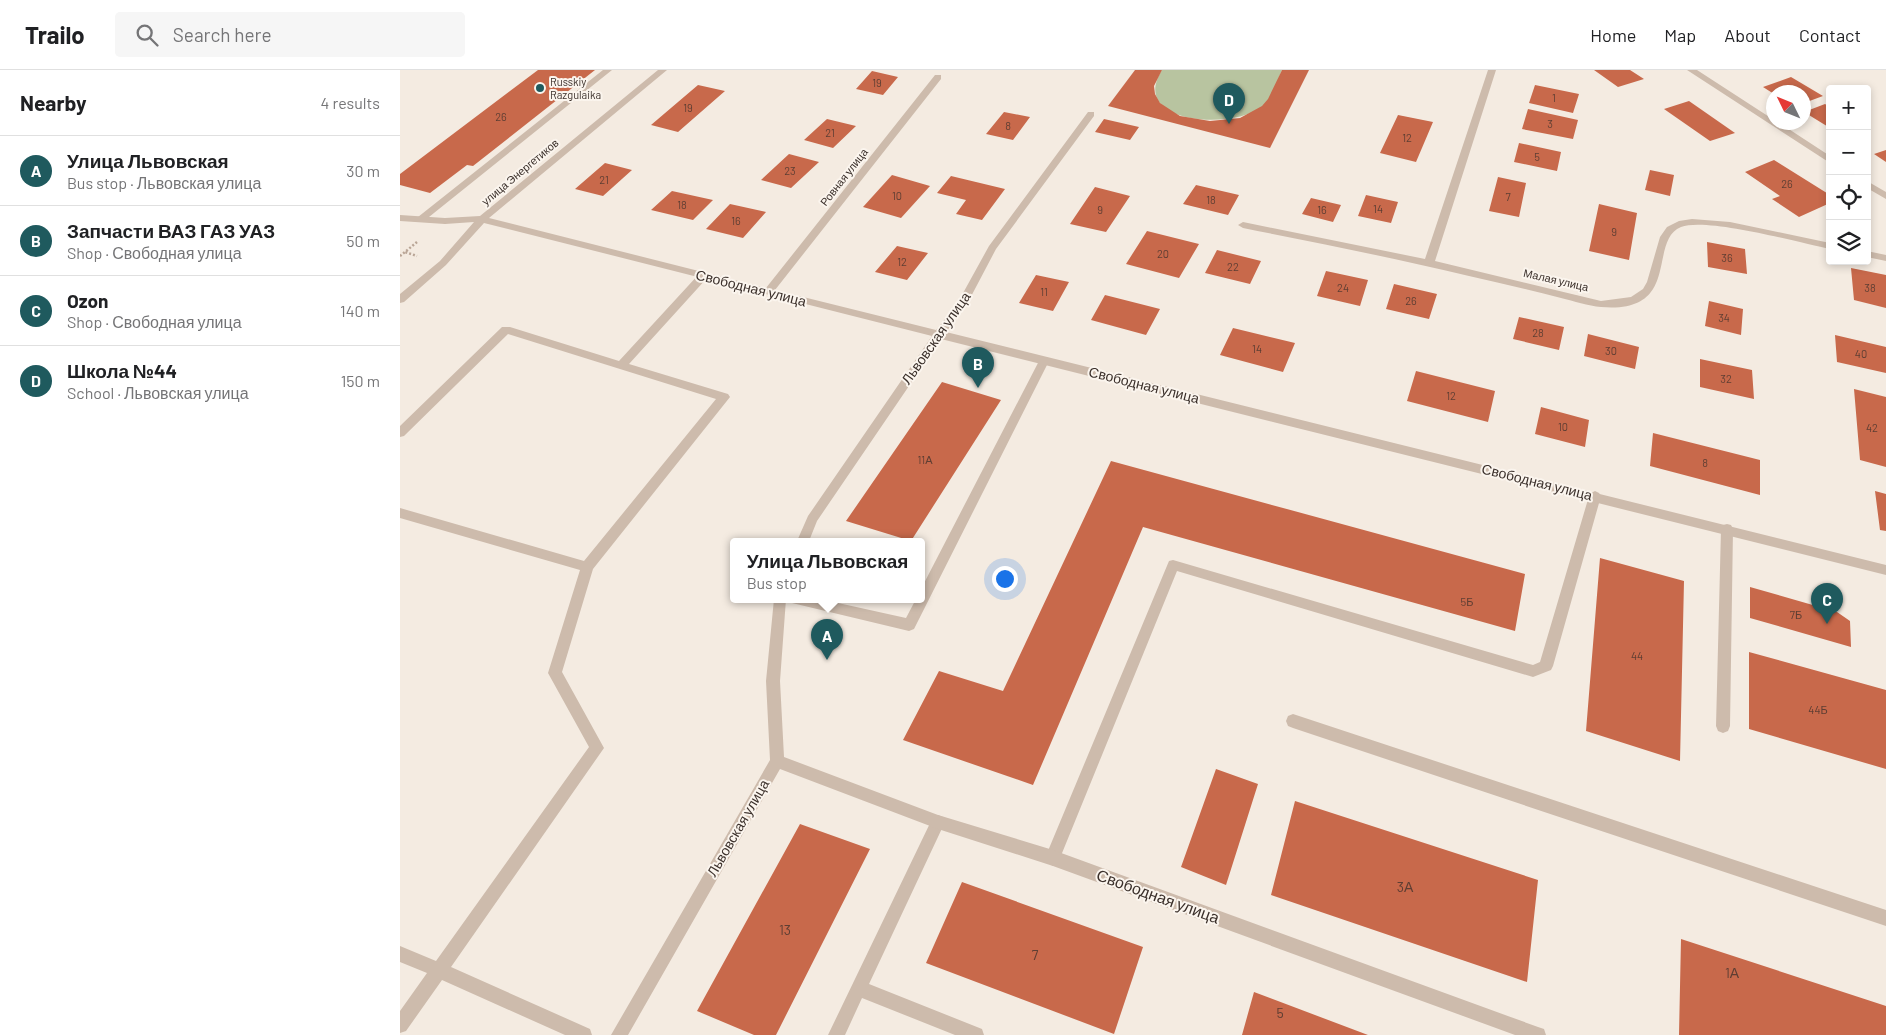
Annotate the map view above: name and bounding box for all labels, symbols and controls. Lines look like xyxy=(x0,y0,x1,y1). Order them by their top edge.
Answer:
search box xyxy=(115,12,465,57)
text: Trailo xyxy=(25,20,85,49)
icon: search xyxy=(133,21,161,49)
text: Search here xyxy=(173,23,272,46)
text: Home xyxy=(1590,24,1636,46)
text: Map xyxy=(1664,24,1696,46)
text: About xyxy=(1724,24,1771,46)
text: Contact xyxy=(1799,24,1861,46)
place label: Russkiy Razgulaika xyxy=(550,75,601,101)
house number: 19 xyxy=(872,76,882,89)
marker: Russkiy Razgulaika xyxy=(534,82,546,94)
pin: D xyxy=(1213,83,1245,124)
north arrow xyxy=(1766,85,1811,130)
map controls xyxy=(1826,85,1871,265)
button: + xyxy=(1826,85,1871,130)
text: Nearby xyxy=(20,90,86,115)
house number: 1 xyxy=(1552,91,1556,104)
text: 4 results xyxy=(320,93,380,112)
house number: 19 xyxy=(683,101,693,114)
house number: 26 xyxy=(495,110,507,123)
house number: 3 xyxy=(1547,117,1553,130)
house number: 8 xyxy=(1005,119,1011,132)
house number: 21 xyxy=(825,126,835,139)
button: − xyxy=(1826,130,1871,175)
house number: 12 xyxy=(1402,131,1412,144)
street label: улица Энергетиков xyxy=(479,136,561,208)
street label: Ровная улица xyxy=(817,145,871,208)
text: Улица Львовская xyxy=(67,149,229,172)
house number: 5 xyxy=(1534,150,1540,163)
text: A xyxy=(31,161,41,180)
text: 30 m xyxy=(346,161,380,180)
house number: 23 xyxy=(784,164,796,177)
text: Bus stop · Львовская улица xyxy=(67,173,261,192)
house number: 21 xyxy=(599,173,609,186)
button: locate xyxy=(1826,175,1871,220)
house number: 26 xyxy=(1781,177,1793,190)
house number: 10 xyxy=(892,189,902,202)
house number: 7 xyxy=(1505,190,1511,203)
house number: 18 xyxy=(1206,193,1216,206)
house number: 18 xyxy=(677,198,687,211)
house number: 14 xyxy=(1373,202,1383,215)
house number: 9 xyxy=(1097,203,1103,216)
house number: 16 xyxy=(1317,203,1327,216)
house number: 16 xyxy=(731,214,741,227)
text: Запчасти ВАЗ ГАЗ УАЗ xyxy=(67,219,275,242)
button: layers xyxy=(1826,220,1871,265)
house number: 9 xyxy=(1611,225,1617,238)
text: B xyxy=(31,231,41,250)
text: 50 m xyxy=(346,231,380,250)
text: Shop · Свободная улица xyxy=(67,243,242,262)
house number: 20 xyxy=(1157,247,1169,260)
house number: 36 xyxy=(1721,251,1733,264)
house number: 12 xyxy=(897,255,907,268)
house number: 22 xyxy=(1227,260,1239,273)
street label: Свободная улица xyxy=(694,266,808,310)
street label: Малая улица xyxy=(1522,266,1591,294)
house number: 24 xyxy=(1337,281,1349,294)
house number: 38 xyxy=(1864,281,1876,294)
house number: 11 xyxy=(1040,285,1048,298)
street label: Львовская улица xyxy=(897,288,974,387)
text: Ozon xyxy=(67,289,109,312)
house number: 26 xyxy=(1405,294,1417,307)
text: C xyxy=(31,301,41,320)
text: 140 m xyxy=(340,301,380,320)
house number: 34 xyxy=(1718,311,1730,324)
text: Shop · Свободная улица xyxy=(67,312,242,331)
house number: 28 xyxy=(1532,326,1544,339)
house number: 14 xyxy=(1252,342,1262,355)
house number: 30 xyxy=(1605,344,1617,357)
pin: B xyxy=(962,347,994,388)
house number: 40 xyxy=(1855,347,1867,360)
text: Школа №44 xyxy=(67,359,177,382)
street label: Свободная улица xyxy=(1087,363,1201,407)
text: D xyxy=(31,371,41,390)
text: 150 m xyxy=(341,371,380,390)
house number: 32 xyxy=(1720,372,1732,385)
text: School · Львовская улица xyxy=(67,383,249,402)
house number: 12 xyxy=(1446,389,1456,402)
house number: 10 xyxy=(1558,420,1568,433)
house number: 42 xyxy=(1866,421,1878,434)
house number: 11А xyxy=(917,453,933,466)
house number: 8 xyxy=(1702,456,1708,469)
street label: Свободная улица xyxy=(1480,460,1594,504)
popup xyxy=(730,538,925,603)
text: Улица Львовская xyxy=(747,549,908,572)
your location xyxy=(992,566,1018,592)
text: Bus stop xyxy=(747,573,807,592)
pin: C xyxy=(1811,583,1843,624)
house number: 5Б xyxy=(1461,595,1473,608)
house number: 7Б xyxy=(1790,608,1802,621)
pin: A xyxy=(811,619,843,660)
house number: 44 xyxy=(1631,649,1643,662)
house number: 44Б xyxy=(1808,703,1828,716)
street label: Львовская улица xyxy=(703,776,772,879)
street label: Свободная улица xyxy=(1094,864,1222,927)
house number: 3А xyxy=(1397,878,1414,895)
house number: 13 xyxy=(779,921,791,938)
house number: 7 xyxy=(1032,946,1039,963)
house number: 1А xyxy=(1725,964,1740,981)
house number: 5 xyxy=(1276,1004,1284,1021)

